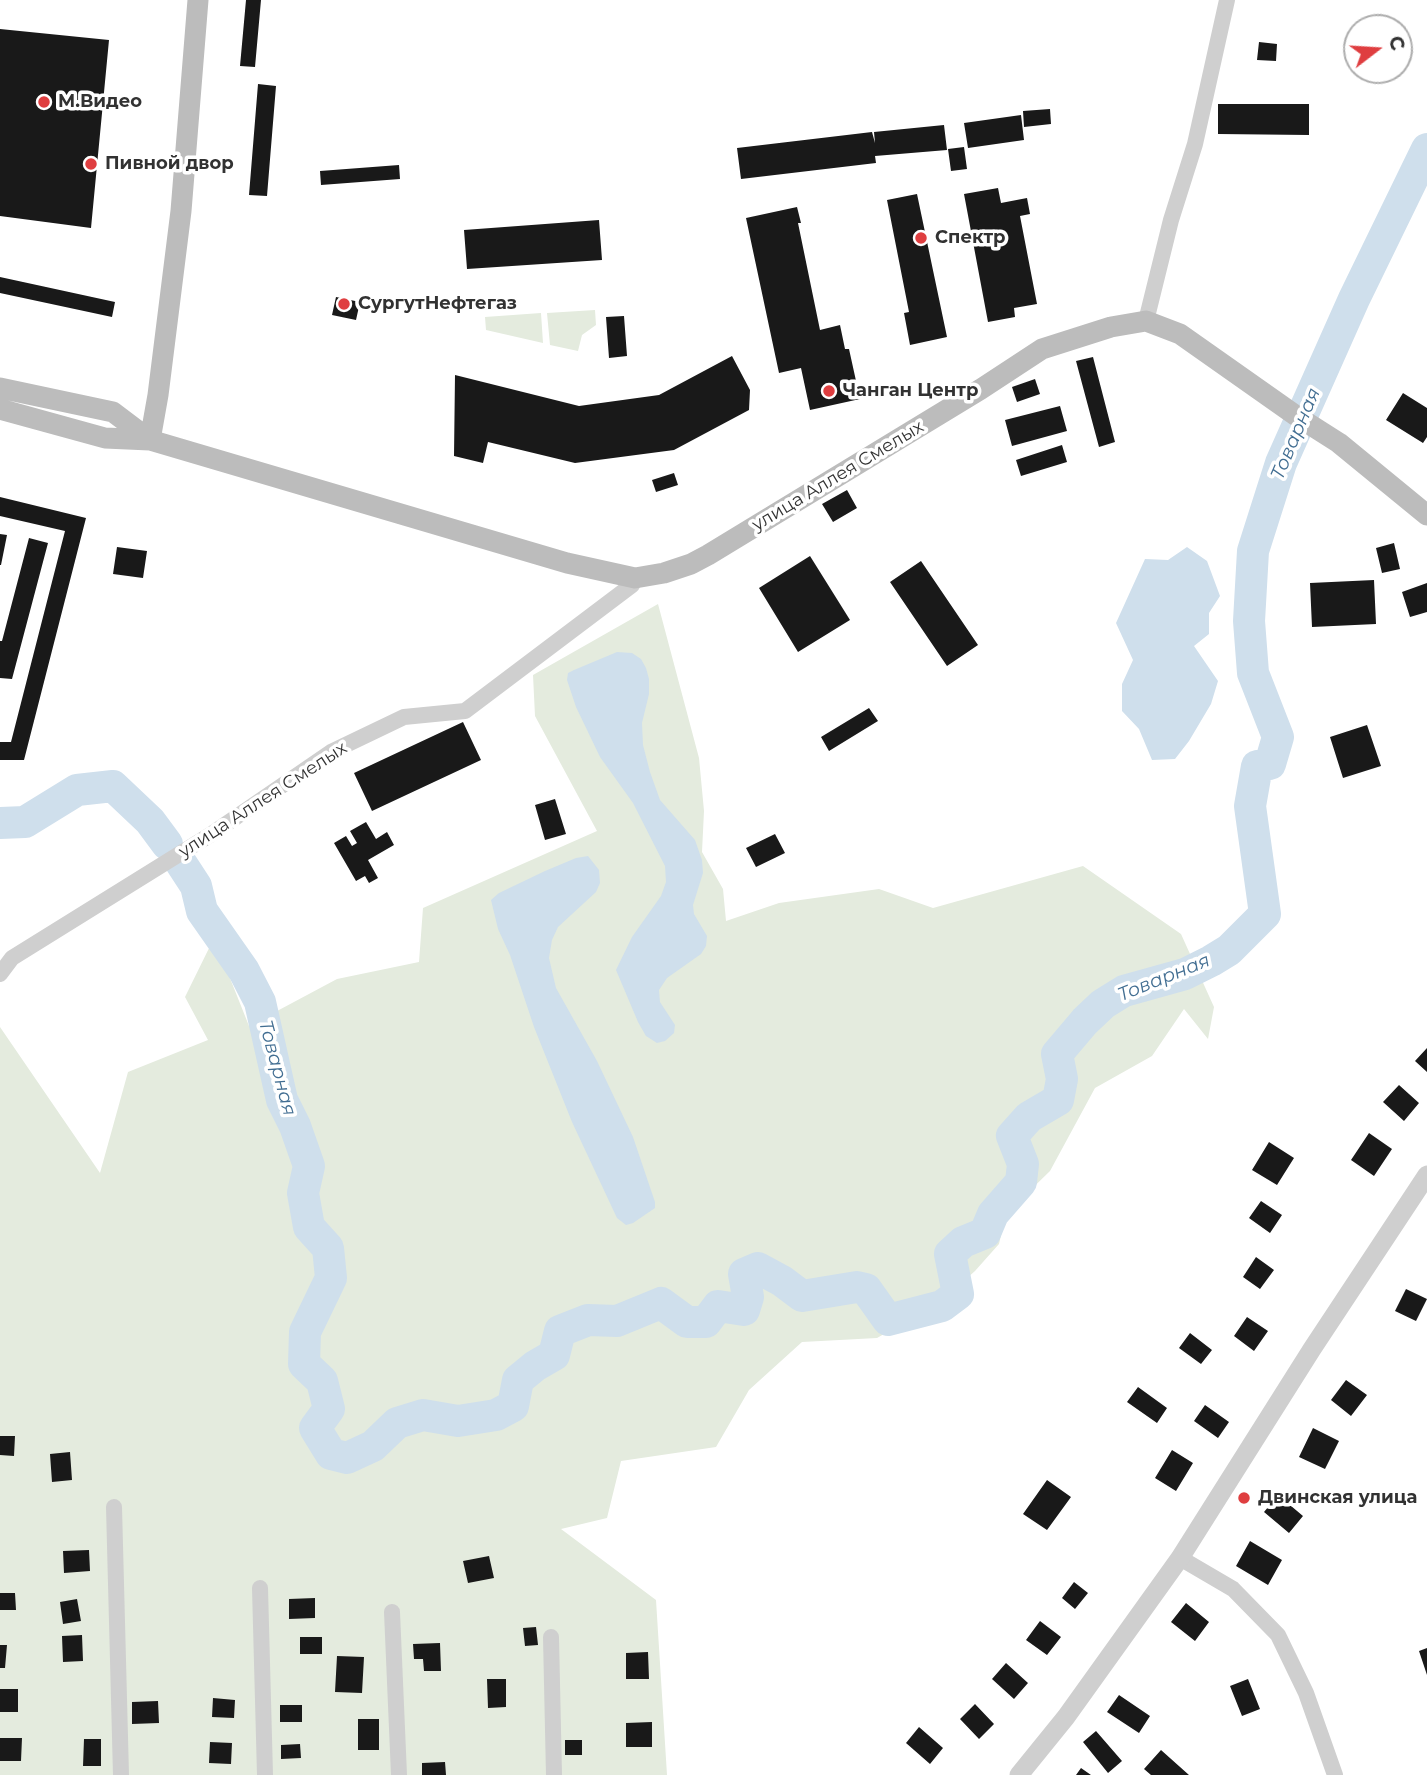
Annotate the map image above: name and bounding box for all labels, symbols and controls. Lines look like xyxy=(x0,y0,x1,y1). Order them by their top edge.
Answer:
north arrow xyxy=(1343,14,1413,84)
text: С xyxy=(1384,33,1410,53)
place label: M.Видео xyxy=(58,91,142,113)
marker: M.Видео xyxy=(36,94,52,110)
place label: Пивной двор xyxy=(105,153,234,175)
marker: Пивной двор xyxy=(83,156,99,172)
place label: Спектр xyxy=(935,227,1006,249)
marker: Спектр xyxy=(913,230,929,246)
place label: СургутНефтегаз xyxy=(358,293,517,315)
marker: СургутНефтегаз xyxy=(336,296,352,312)
place label: Чанган Центр xyxy=(843,380,978,402)
marker: Чанган Центр xyxy=(821,383,837,399)
water label: Товарная xyxy=(1266,385,1326,483)
street label: улица Аллея Смелых xyxy=(748,416,928,536)
street label: улица Аллея Смелых xyxy=(175,737,351,863)
water label: Товарная xyxy=(1115,949,1213,1007)
water label: Товарная xyxy=(253,1018,301,1118)
place label: Двинская улица xyxy=(1258,1487,1417,1509)
marker: Двинская улица xyxy=(1236,1490,1252,1506)

